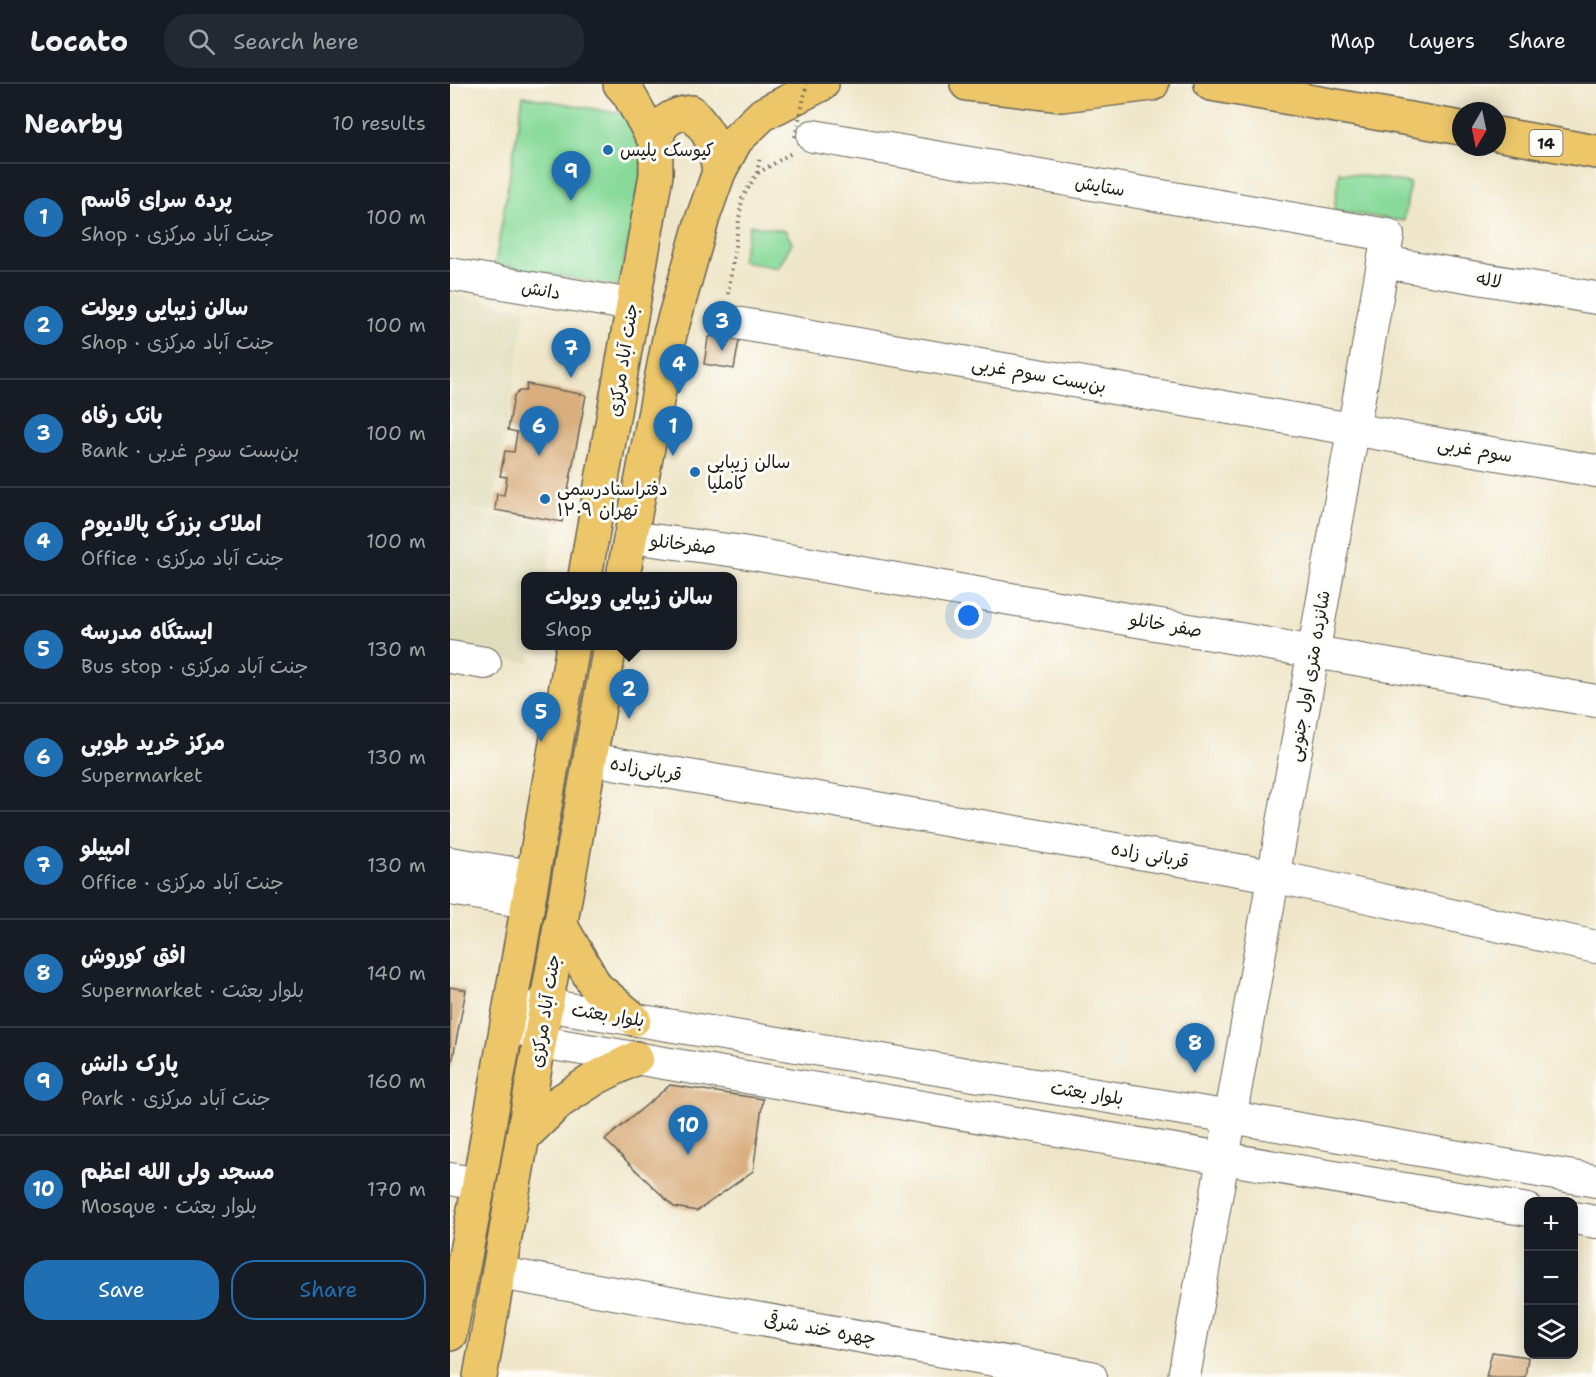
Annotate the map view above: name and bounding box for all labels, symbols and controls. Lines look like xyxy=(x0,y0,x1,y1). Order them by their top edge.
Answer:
search box xyxy=(164,14,584,68)
text: Locato xyxy=(30,22,128,60)
icon: search xyxy=(185,25,218,58)
text: Search here xyxy=(233,27,359,56)
text: Map xyxy=(1330,27,1375,55)
text: Layers xyxy=(1408,27,1475,55)
text: Share xyxy=(1508,27,1566,55)
north arrow xyxy=(1452,102,1506,156)
text: Nearby xyxy=(24,106,123,141)
text: 10 results xyxy=(332,110,426,136)
road number: 14 xyxy=(1530,130,1562,156)
place label: کیوسک پلیس xyxy=(620,138,715,162)
marker: کیوسک پلیس xyxy=(601,143,615,157)
pin: 9 xyxy=(552,152,590,201)
street label: ستایش xyxy=(1073,170,1127,202)
text: پرده سرای قاسم xyxy=(81,185,232,214)
text: 1 xyxy=(39,204,48,230)
text: 100 m xyxy=(366,204,426,230)
text: Shop · جنت آباد مرکزی xyxy=(81,221,274,247)
street label: لاله xyxy=(1474,266,1504,294)
street label: دانش xyxy=(520,275,562,305)
text: سالن زیبایی ویولت xyxy=(81,293,248,322)
street label: جنت آباد مرکزی xyxy=(602,301,644,419)
pin: 3 xyxy=(702,302,742,351)
text: 2 xyxy=(37,312,51,338)
text: 100 m xyxy=(366,312,426,338)
pin: 7 xyxy=(552,328,590,378)
text: Shop · جنت آباد مرکزی xyxy=(81,329,274,355)
pin: 4 xyxy=(660,344,698,394)
street label: بن‌بست سوم غربی xyxy=(970,351,1108,401)
text: بانک رفاه xyxy=(81,401,163,430)
pin: 6 xyxy=(520,406,559,456)
pin: 1 xyxy=(654,406,692,456)
text: 3 xyxy=(37,420,51,446)
text: 100 m xyxy=(366,420,426,446)
street label: سوم غربی xyxy=(1435,432,1514,470)
text: Bank · بن‌بست سوم غربی xyxy=(81,437,299,463)
place label: سالن زیبایی کاملیا xyxy=(707,450,790,495)
marker: سالن زیبایی کاملیا xyxy=(688,465,702,479)
place label: دفتراسنادرسمی ۱۲۰۹ تهران xyxy=(557,477,668,522)
marker: دفتراسنادرسمی ۱۲۰۹ تهران xyxy=(538,492,552,506)
text: املاک بزرگ پالادیوم xyxy=(81,509,262,538)
text: 4 xyxy=(37,528,51,554)
text: 100 m xyxy=(366,528,426,554)
street label: صفرخانلو xyxy=(648,528,717,560)
text: Office · جنت آباد مرکزی xyxy=(81,545,284,571)
popup xyxy=(521,572,737,650)
text: سالن زیبایی ویولت xyxy=(545,582,713,611)
street label: شانزده متری اول جنوبی xyxy=(1282,588,1336,764)
your location xyxy=(954,601,983,630)
street label: صفر خانلو xyxy=(1127,607,1204,643)
text: Shop xyxy=(545,616,592,642)
text: ایستگاه مدرسه xyxy=(81,617,213,646)
text: 5 xyxy=(37,636,50,662)
text: 130 m xyxy=(367,636,426,662)
text: Bus stop · جنت آباد مرکزی xyxy=(81,653,308,679)
pin: 2 xyxy=(610,670,648,719)
pin: 5 xyxy=(522,692,560,742)
text: مرکز خرید طوبی xyxy=(81,728,225,757)
text: 6 xyxy=(37,744,51,770)
text: 130 m xyxy=(367,744,426,770)
street label: قربانی‌زاده xyxy=(608,751,684,787)
text: Supermarket xyxy=(81,762,203,788)
text: امپیلو xyxy=(81,833,130,862)
street label: قربانی زاده xyxy=(1109,836,1191,874)
text: 7 xyxy=(37,852,51,878)
text: 130 m xyxy=(367,852,426,878)
text: Office · جنت آباد مرکزی xyxy=(81,869,284,895)
text: افق کوروش xyxy=(81,941,185,970)
street label: جنت آباد مرکزی xyxy=(524,952,566,1070)
text: 8 xyxy=(37,960,51,986)
text: 140 m xyxy=(367,960,426,986)
text: Supermarket · بلوار بعثت xyxy=(81,977,304,1003)
street label: بلوار بعثت xyxy=(570,997,646,1033)
pin: 8 xyxy=(1176,1024,1214,1073)
text: پارک دانش xyxy=(81,1049,178,1078)
text: 9 xyxy=(37,1068,51,1094)
text: 160 m xyxy=(367,1068,426,1094)
street label: بلوار بعثت xyxy=(1049,1075,1125,1111)
text: Park · جنت آباد مرکزی xyxy=(81,1085,271,1111)
pin: 10 xyxy=(668,1106,708,1155)
text: مسجد ولی الله اعظم xyxy=(81,1157,275,1186)
text: 10 xyxy=(32,1176,55,1202)
text: 170 m xyxy=(367,1176,426,1202)
text: Mosque · بلوار بعثت xyxy=(81,1193,257,1219)
map controls xyxy=(1524,1197,1578,1359)
button: + xyxy=(1524,1197,1578,1251)
button: − xyxy=(1524,1251,1578,1305)
button: Save xyxy=(24,1260,219,1320)
button: Share xyxy=(231,1260,426,1320)
button: layers xyxy=(1524,1305,1578,1359)
street label: چهره خند شرقی xyxy=(762,1307,878,1351)

